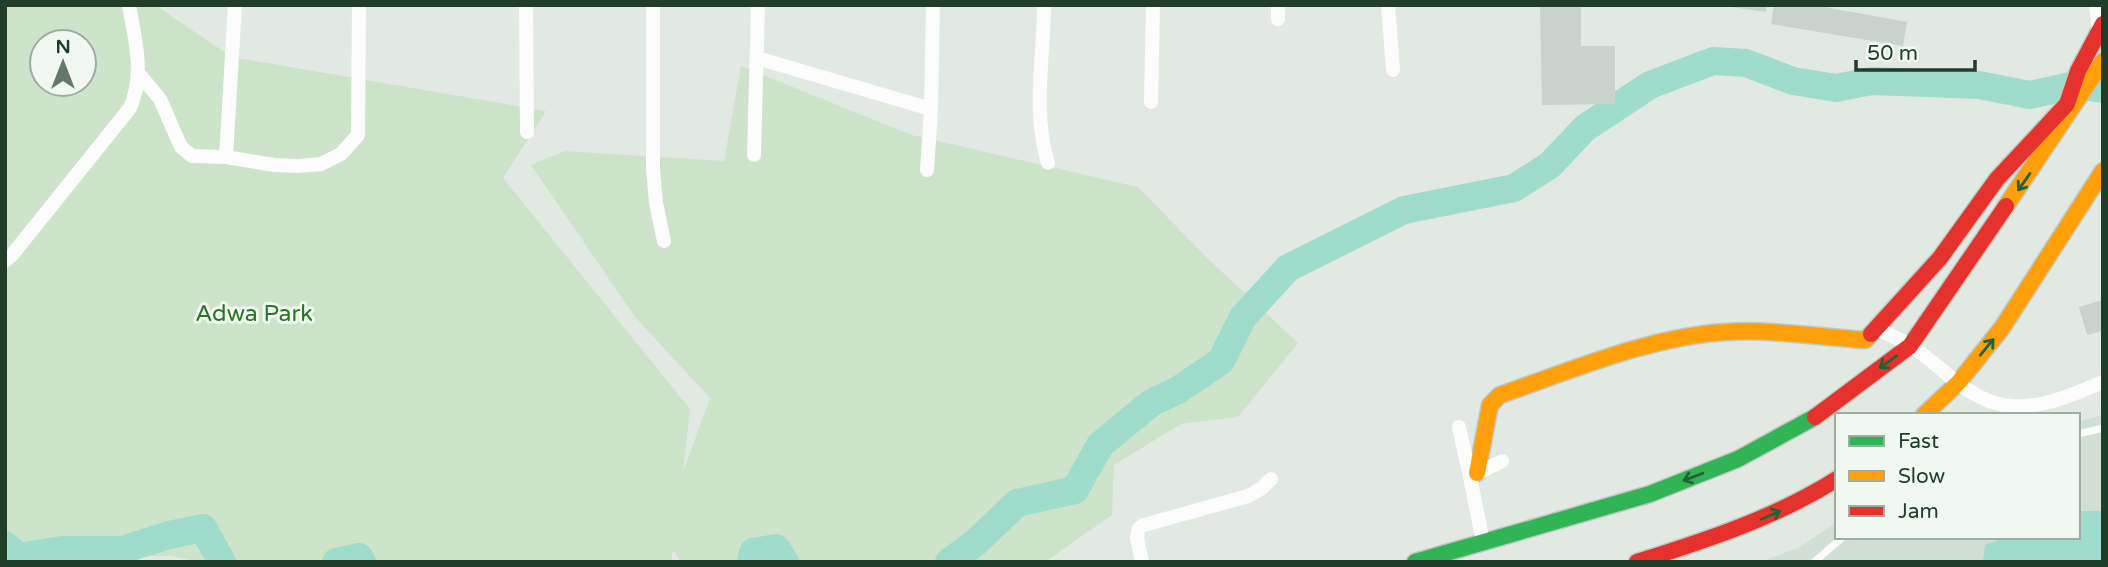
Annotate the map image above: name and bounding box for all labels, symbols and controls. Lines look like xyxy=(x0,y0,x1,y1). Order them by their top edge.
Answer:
north arrow xyxy=(28,28,98,98)
scale bar xyxy=(1856,28,1975,72)
text: N xyxy=(55,36,71,58)
text: 50 m xyxy=(1867,41,1918,66)
one-way arrow xyxy=(2017,171,2031,191)
park label: Adwa Park xyxy=(195,300,313,328)
one-way arrow xyxy=(1980,338,1995,356)
one-way arrow xyxy=(1879,355,1898,369)
legend xyxy=(1835,413,2080,539)
text: Fast xyxy=(1898,429,1939,454)
text: Slow xyxy=(1898,464,1946,489)
one-way arrow xyxy=(1682,472,1704,484)
text: Jam xyxy=(1898,499,1939,524)
one-way arrow xyxy=(1759,508,1781,521)

